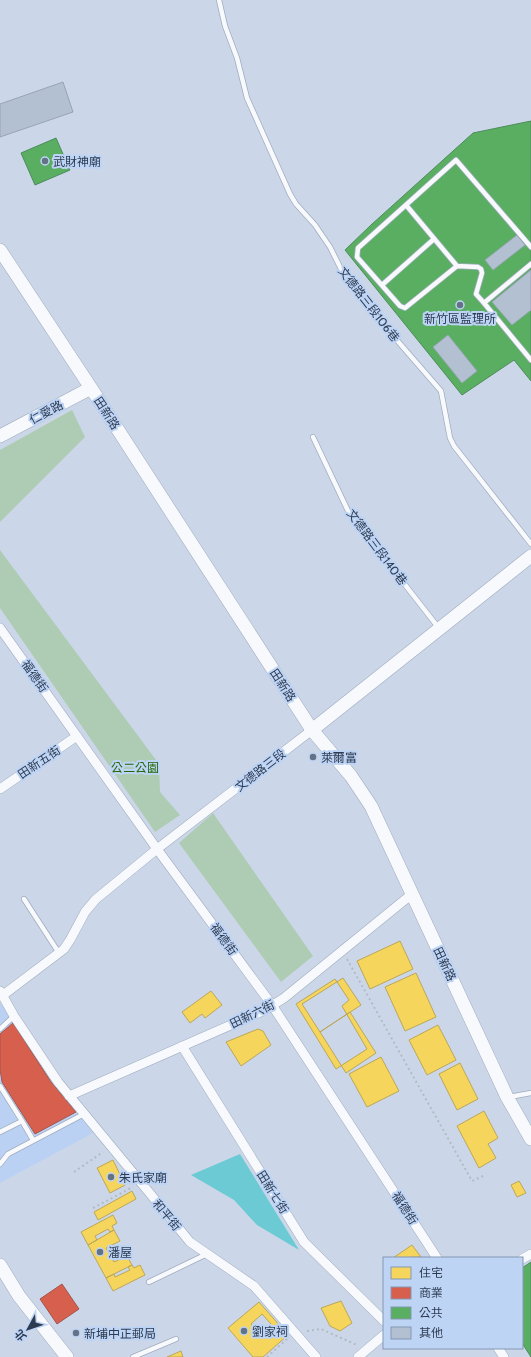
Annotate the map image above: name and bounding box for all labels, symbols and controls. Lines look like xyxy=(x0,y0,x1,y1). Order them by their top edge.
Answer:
place label: 武財神廟 xyxy=(53,154,101,169)
marker: 武財神廟 xyxy=(40,156,50,166)
street label: 文德路三段106巷 xyxy=(335,263,403,345)
marker: 新竹區監理所 xyxy=(455,300,465,310)
place label: 新竹區監理所 xyxy=(424,311,496,326)
street label: 田新路 xyxy=(91,394,123,432)
street label: 仁愛路 xyxy=(27,397,65,427)
street label: 文德路三段140巷 xyxy=(344,506,410,588)
street label: 福德街 xyxy=(19,657,51,695)
street label: 田新路 xyxy=(267,666,299,704)
street label: 田新五街 xyxy=(15,742,63,782)
street label: 文德路三段 xyxy=(232,746,288,794)
place label: 萊爾富 xyxy=(321,750,357,765)
marker: 萊爾富 xyxy=(308,752,318,762)
park label: 公二公園 xyxy=(111,760,159,775)
street label: 福德街 xyxy=(207,920,241,958)
street label: 田新路 xyxy=(431,945,459,983)
street label: 田新六街 xyxy=(227,997,277,1031)
street label: 田新七街 xyxy=(254,1168,292,1216)
place label: 朱氏家廟 xyxy=(119,1170,167,1185)
marker: 朱氏家廟 xyxy=(106,1172,116,1182)
street label: 福德街 xyxy=(389,1189,421,1227)
street label: 和平街 xyxy=(150,1196,184,1234)
place label: 潘屋 xyxy=(108,1245,132,1260)
marker: 潘屋 xyxy=(95,1247,105,1257)
legend xyxy=(383,1257,523,1349)
text: 住宅 xyxy=(419,1265,443,1280)
text: 商業 xyxy=(419,1285,443,1300)
text: 公共 xyxy=(419,1305,443,1320)
north arrow xyxy=(8,1309,48,1349)
place label: 劉家祠 xyxy=(252,1324,288,1339)
text: 其他 xyxy=(419,1325,443,1340)
place label: 新埔中正郵局 xyxy=(84,1326,156,1341)
marker: 劉家祠 xyxy=(239,1326,249,1336)
text: 北 xyxy=(11,1327,29,1344)
marker: 新埔中正郵局 xyxy=(71,1328,81,1338)

